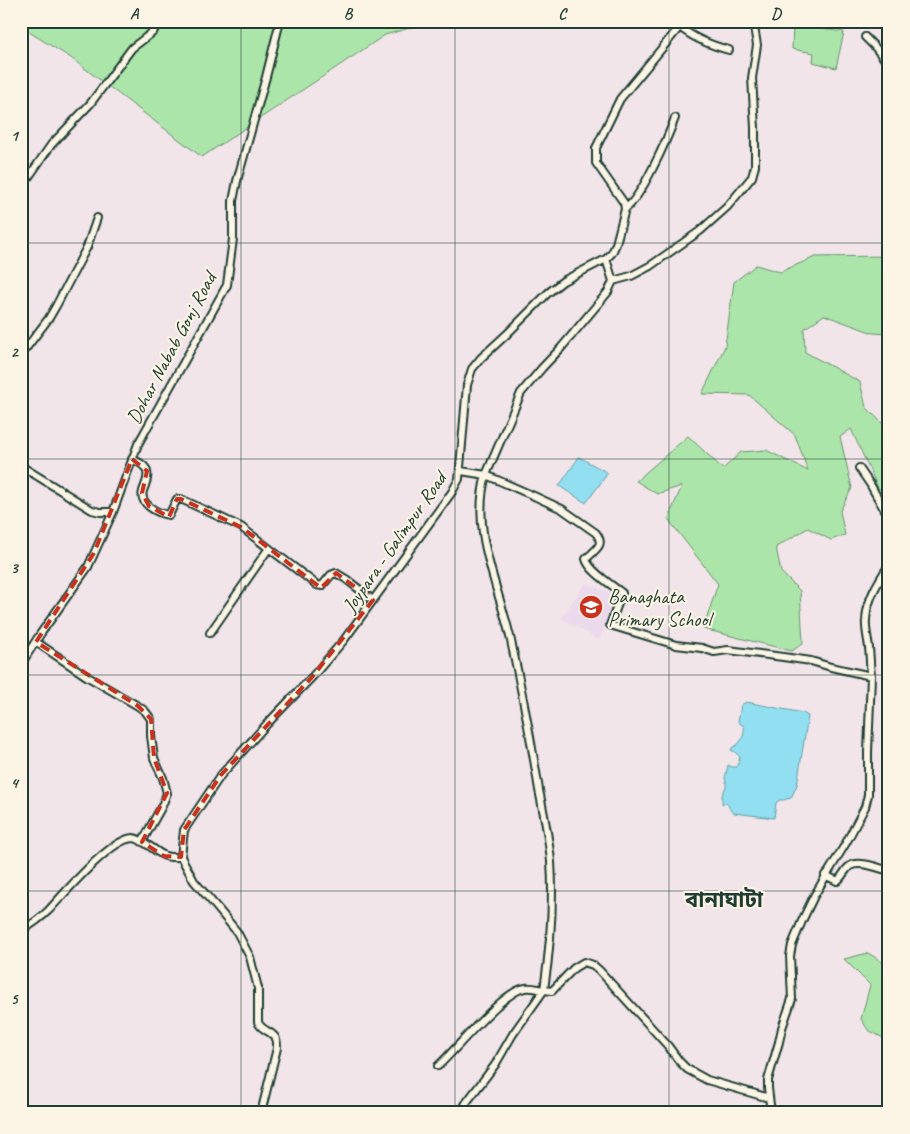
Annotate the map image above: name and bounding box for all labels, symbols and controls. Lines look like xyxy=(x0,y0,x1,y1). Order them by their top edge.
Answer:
text: A xyxy=(130,4,140,24)
text: B xyxy=(344,4,354,24)
text: C xyxy=(558,4,568,24)
text: D xyxy=(771,4,782,24)
text: 1 xyxy=(10,126,19,146)
street label: Dohar Nabab Gonj Road xyxy=(121,266,223,428)
text: 2 xyxy=(10,342,19,362)
street label: Joypara - Galimpur Road xyxy=(336,465,454,618)
text: 3 xyxy=(10,558,19,578)
place label: Banaghata Primary School xyxy=(608,584,714,632)
school or university icon: Banaghata Primary School xyxy=(578,594,604,620)
text: 4 xyxy=(10,773,19,793)
district label: বানাঘাটা xyxy=(684,886,764,914)
text: 5 xyxy=(11,989,20,1009)

